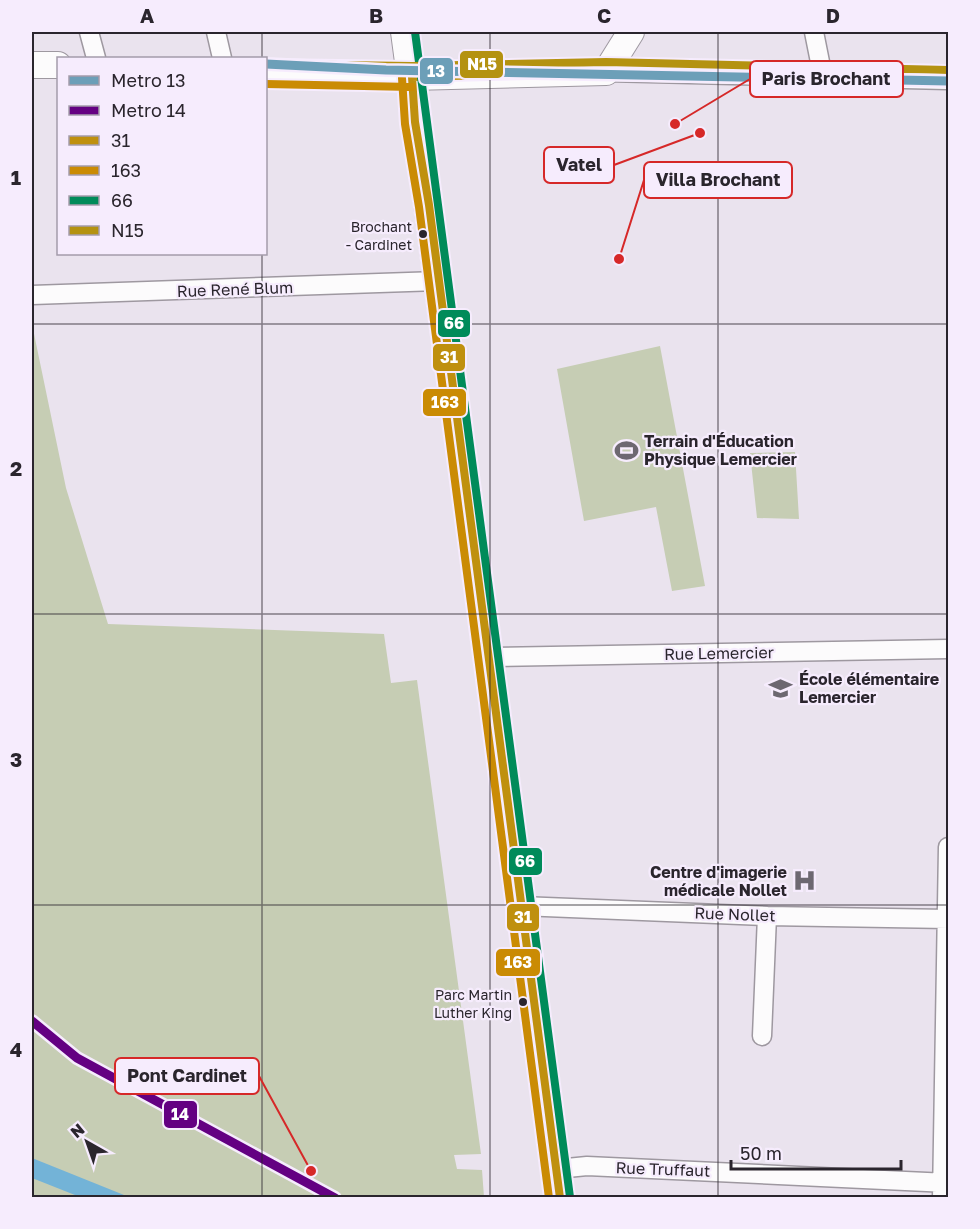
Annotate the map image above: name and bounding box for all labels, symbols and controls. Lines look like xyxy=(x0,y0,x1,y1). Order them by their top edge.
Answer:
text: A xyxy=(140,3,154,27)
text: B xyxy=(369,3,383,27)
text: C xyxy=(597,3,611,27)
text: D xyxy=(826,3,840,27)
line badge: N15 xyxy=(459,50,504,79)
text: N15 xyxy=(467,54,497,74)
legend xyxy=(57,57,267,255)
line badge: 13 xyxy=(419,57,454,85)
text: 13 xyxy=(427,61,445,81)
callout: Paris Brochant xyxy=(750,61,903,97)
text: Paris Brochant xyxy=(762,67,890,89)
text: Metro 13 xyxy=(111,69,186,91)
text: Metro 14 xyxy=(111,99,186,121)
text: 31 xyxy=(111,129,131,151)
callout: Vatel xyxy=(544,147,614,183)
text: Vatel xyxy=(556,153,602,175)
text: 163 xyxy=(111,159,141,181)
callout: Villa Brochant xyxy=(644,162,792,198)
text: 1 xyxy=(11,165,21,189)
text: Villa Brochant xyxy=(656,168,780,190)
text: 66 xyxy=(111,189,133,211)
place label: Brochant - Cardinet xyxy=(346,218,412,253)
text: N15 xyxy=(111,219,144,241)
marker: Brochant - Cardinet xyxy=(417,228,429,240)
street label: Rue René Blum xyxy=(177,277,293,301)
line badge: 66 xyxy=(437,309,471,338)
text: 66 xyxy=(444,313,464,333)
line badge: 31 xyxy=(432,343,466,372)
text: 31 xyxy=(440,347,458,367)
line badge: 163 xyxy=(422,388,467,417)
text: 163 xyxy=(431,392,459,412)
place label: Terrain d'Éducation Physique Lemercier xyxy=(644,431,797,469)
sports icon: Terrain d'Éducation Physique Lemercier xyxy=(613,437,639,463)
text: 2 xyxy=(10,456,22,480)
street label: Rue Lemercier xyxy=(664,642,774,664)
place label: École élémentaire Lemercier xyxy=(799,669,939,707)
school or university icon: École élémentaire Lemercier xyxy=(768,675,794,701)
text: 3 xyxy=(10,747,22,771)
line badge: 66 xyxy=(508,847,543,876)
text: 66 xyxy=(515,851,535,871)
place label: Centre d'imagerie médicale Nollet xyxy=(650,862,787,900)
hospital icon: Centre d'imagerie médicale Nollet xyxy=(792,868,818,894)
line badge: 31 xyxy=(506,903,540,932)
street label: Rue Nollet xyxy=(694,903,776,925)
text: 31 xyxy=(514,907,532,927)
line badge: 163 xyxy=(495,948,541,977)
text: 163 xyxy=(504,952,532,972)
place label: Parc Martin Luther King xyxy=(434,986,512,1021)
marker: Parc Martin Luther King xyxy=(517,996,529,1008)
text: 4 xyxy=(10,1037,22,1061)
callout: Pont Cardinet xyxy=(115,1058,259,1094)
text: Pont Cardinet xyxy=(127,1064,247,1086)
line badge: 14 xyxy=(163,1100,198,1129)
text: 14 xyxy=(171,1104,189,1124)
north arrow xyxy=(57,1112,117,1172)
text: N xyxy=(66,1119,88,1142)
scale bar xyxy=(731,1133,900,1171)
text: 50 m xyxy=(740,1142,782,1164)
street label: Rue Truffaut xyxy=(615,1157,711,1181)

